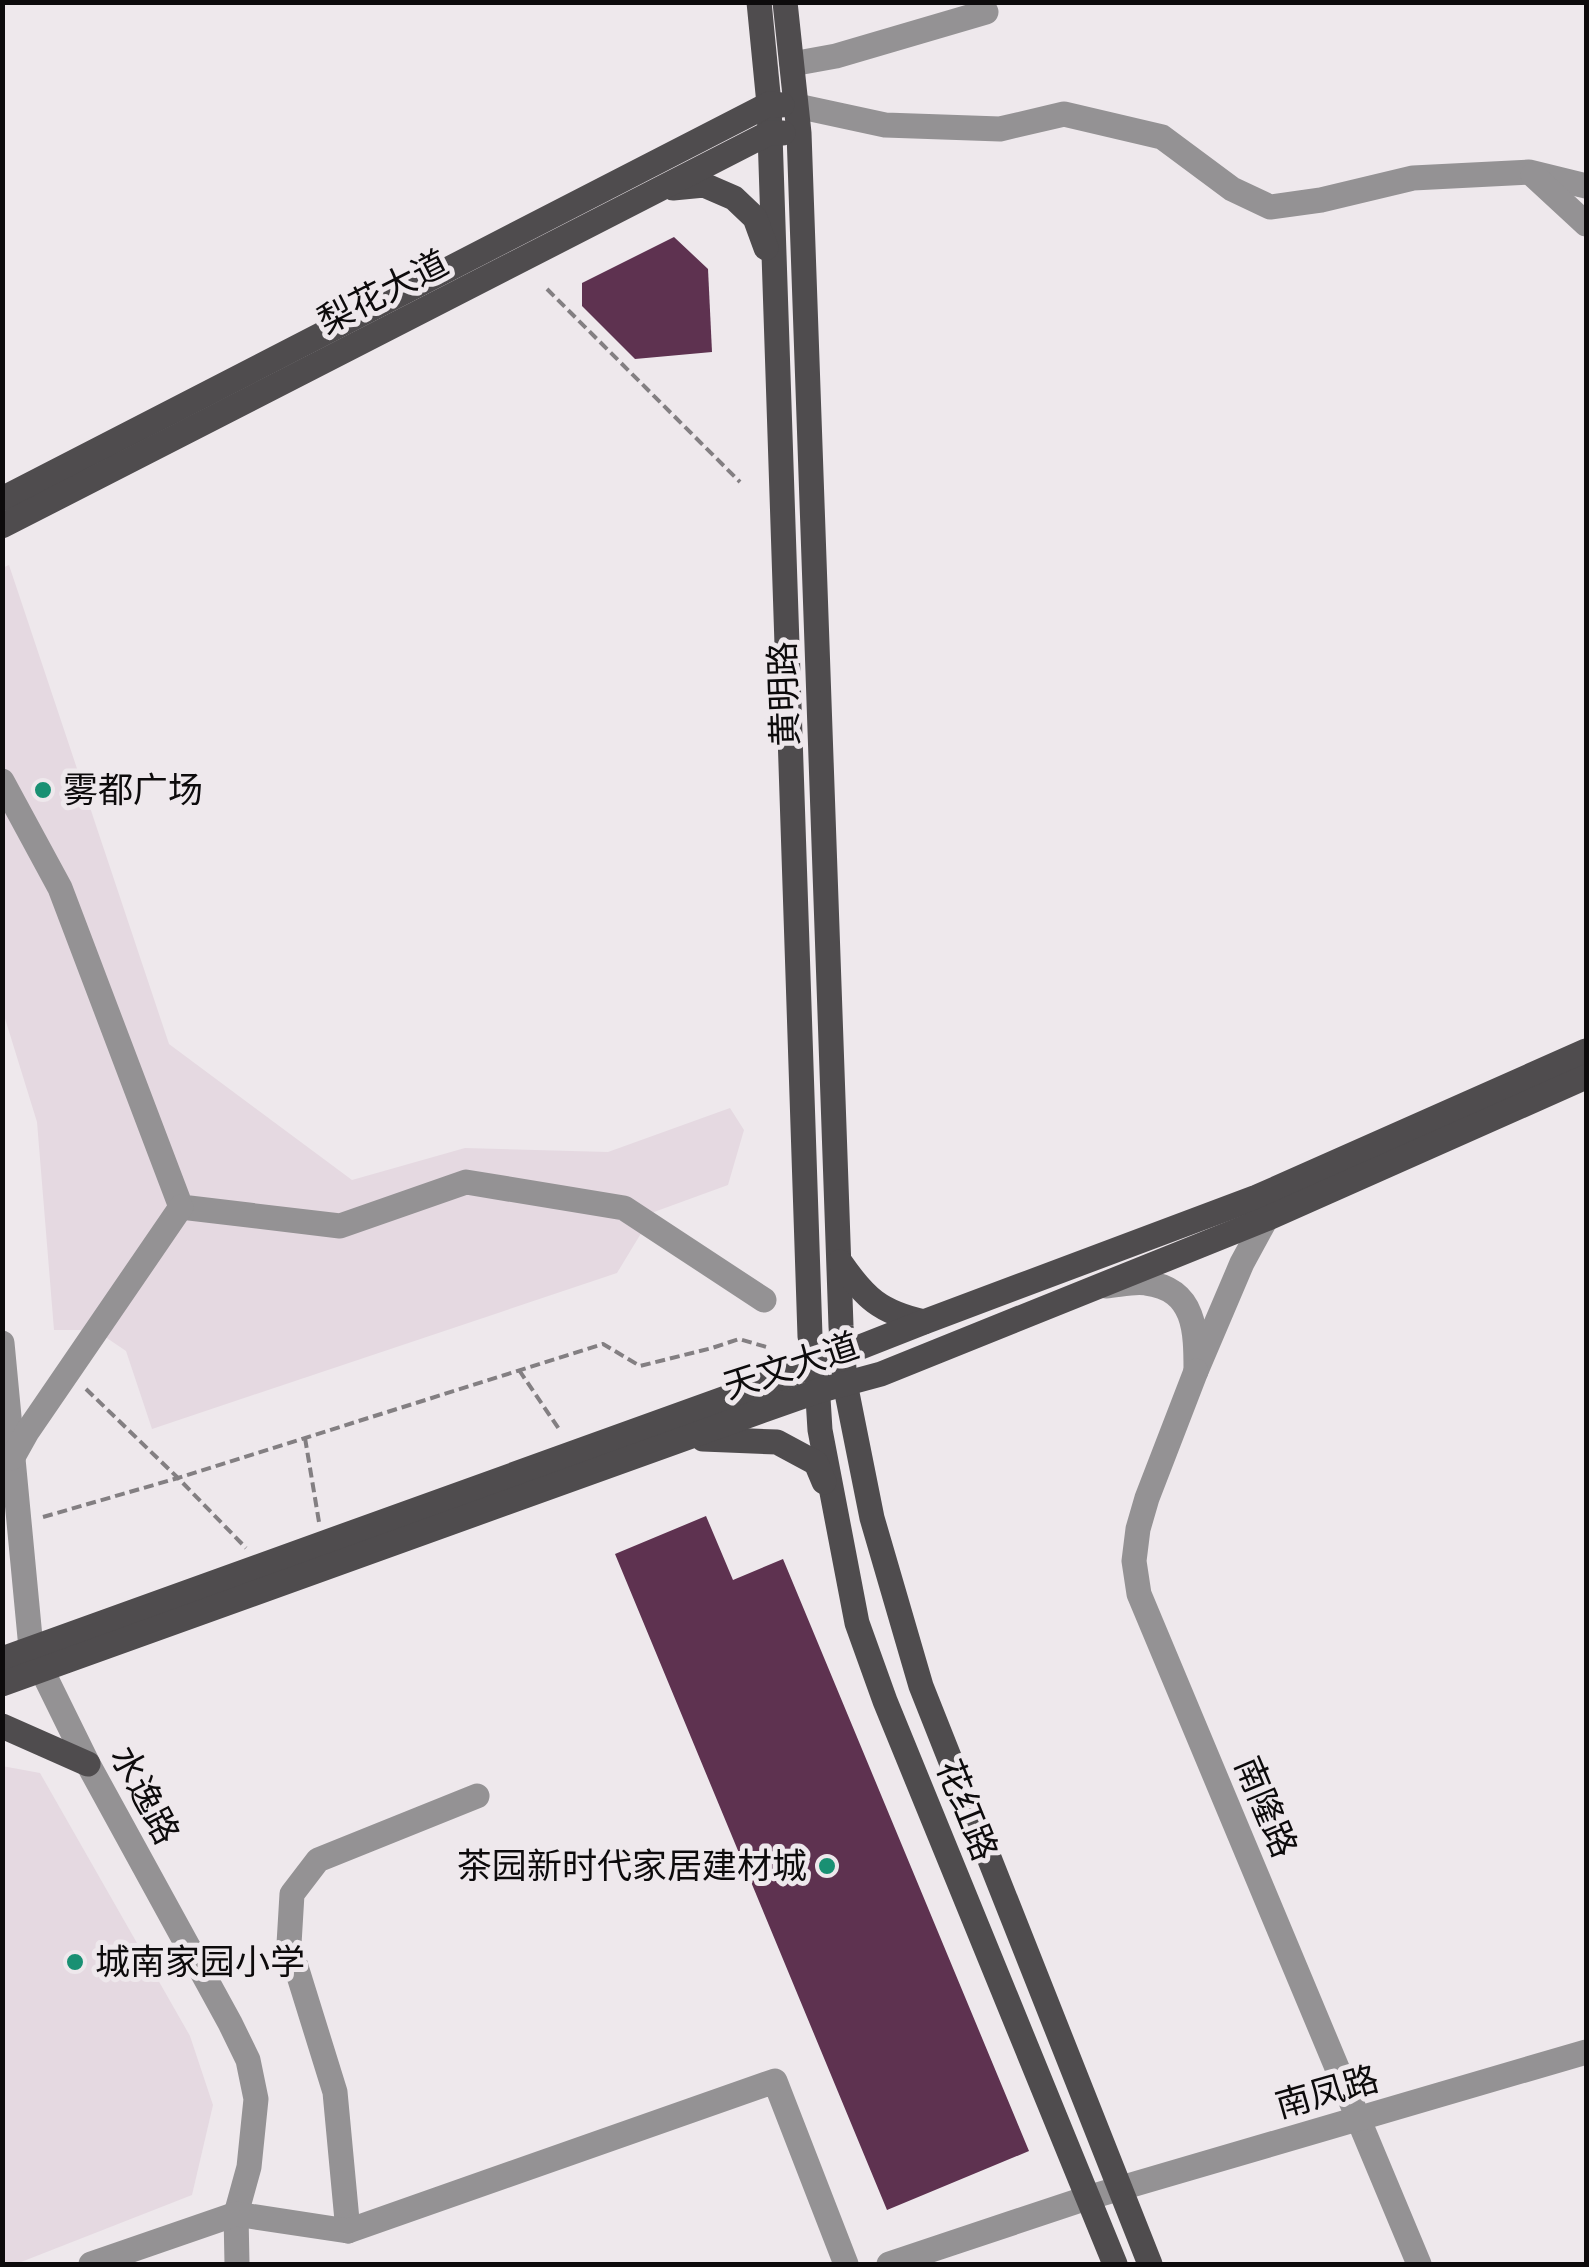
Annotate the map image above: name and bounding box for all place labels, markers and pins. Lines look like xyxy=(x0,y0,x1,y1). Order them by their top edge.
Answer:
place label: 雾都广场 xyxy=(63,769,203,811)
marker: 雾都广场 xyxy=(32,779,54,801)
place label: 茶园新时代家居建材城 xyxy=(457,1845,807,1887)
marker: 茶园新时代家居建材城 xyxy=(816,1855,838,1877)
place label: 城南家园小学 xyxy=(95,1941,305,1983)
marker: 城南家园小学 xyxy=(64,1951,86,1973)

